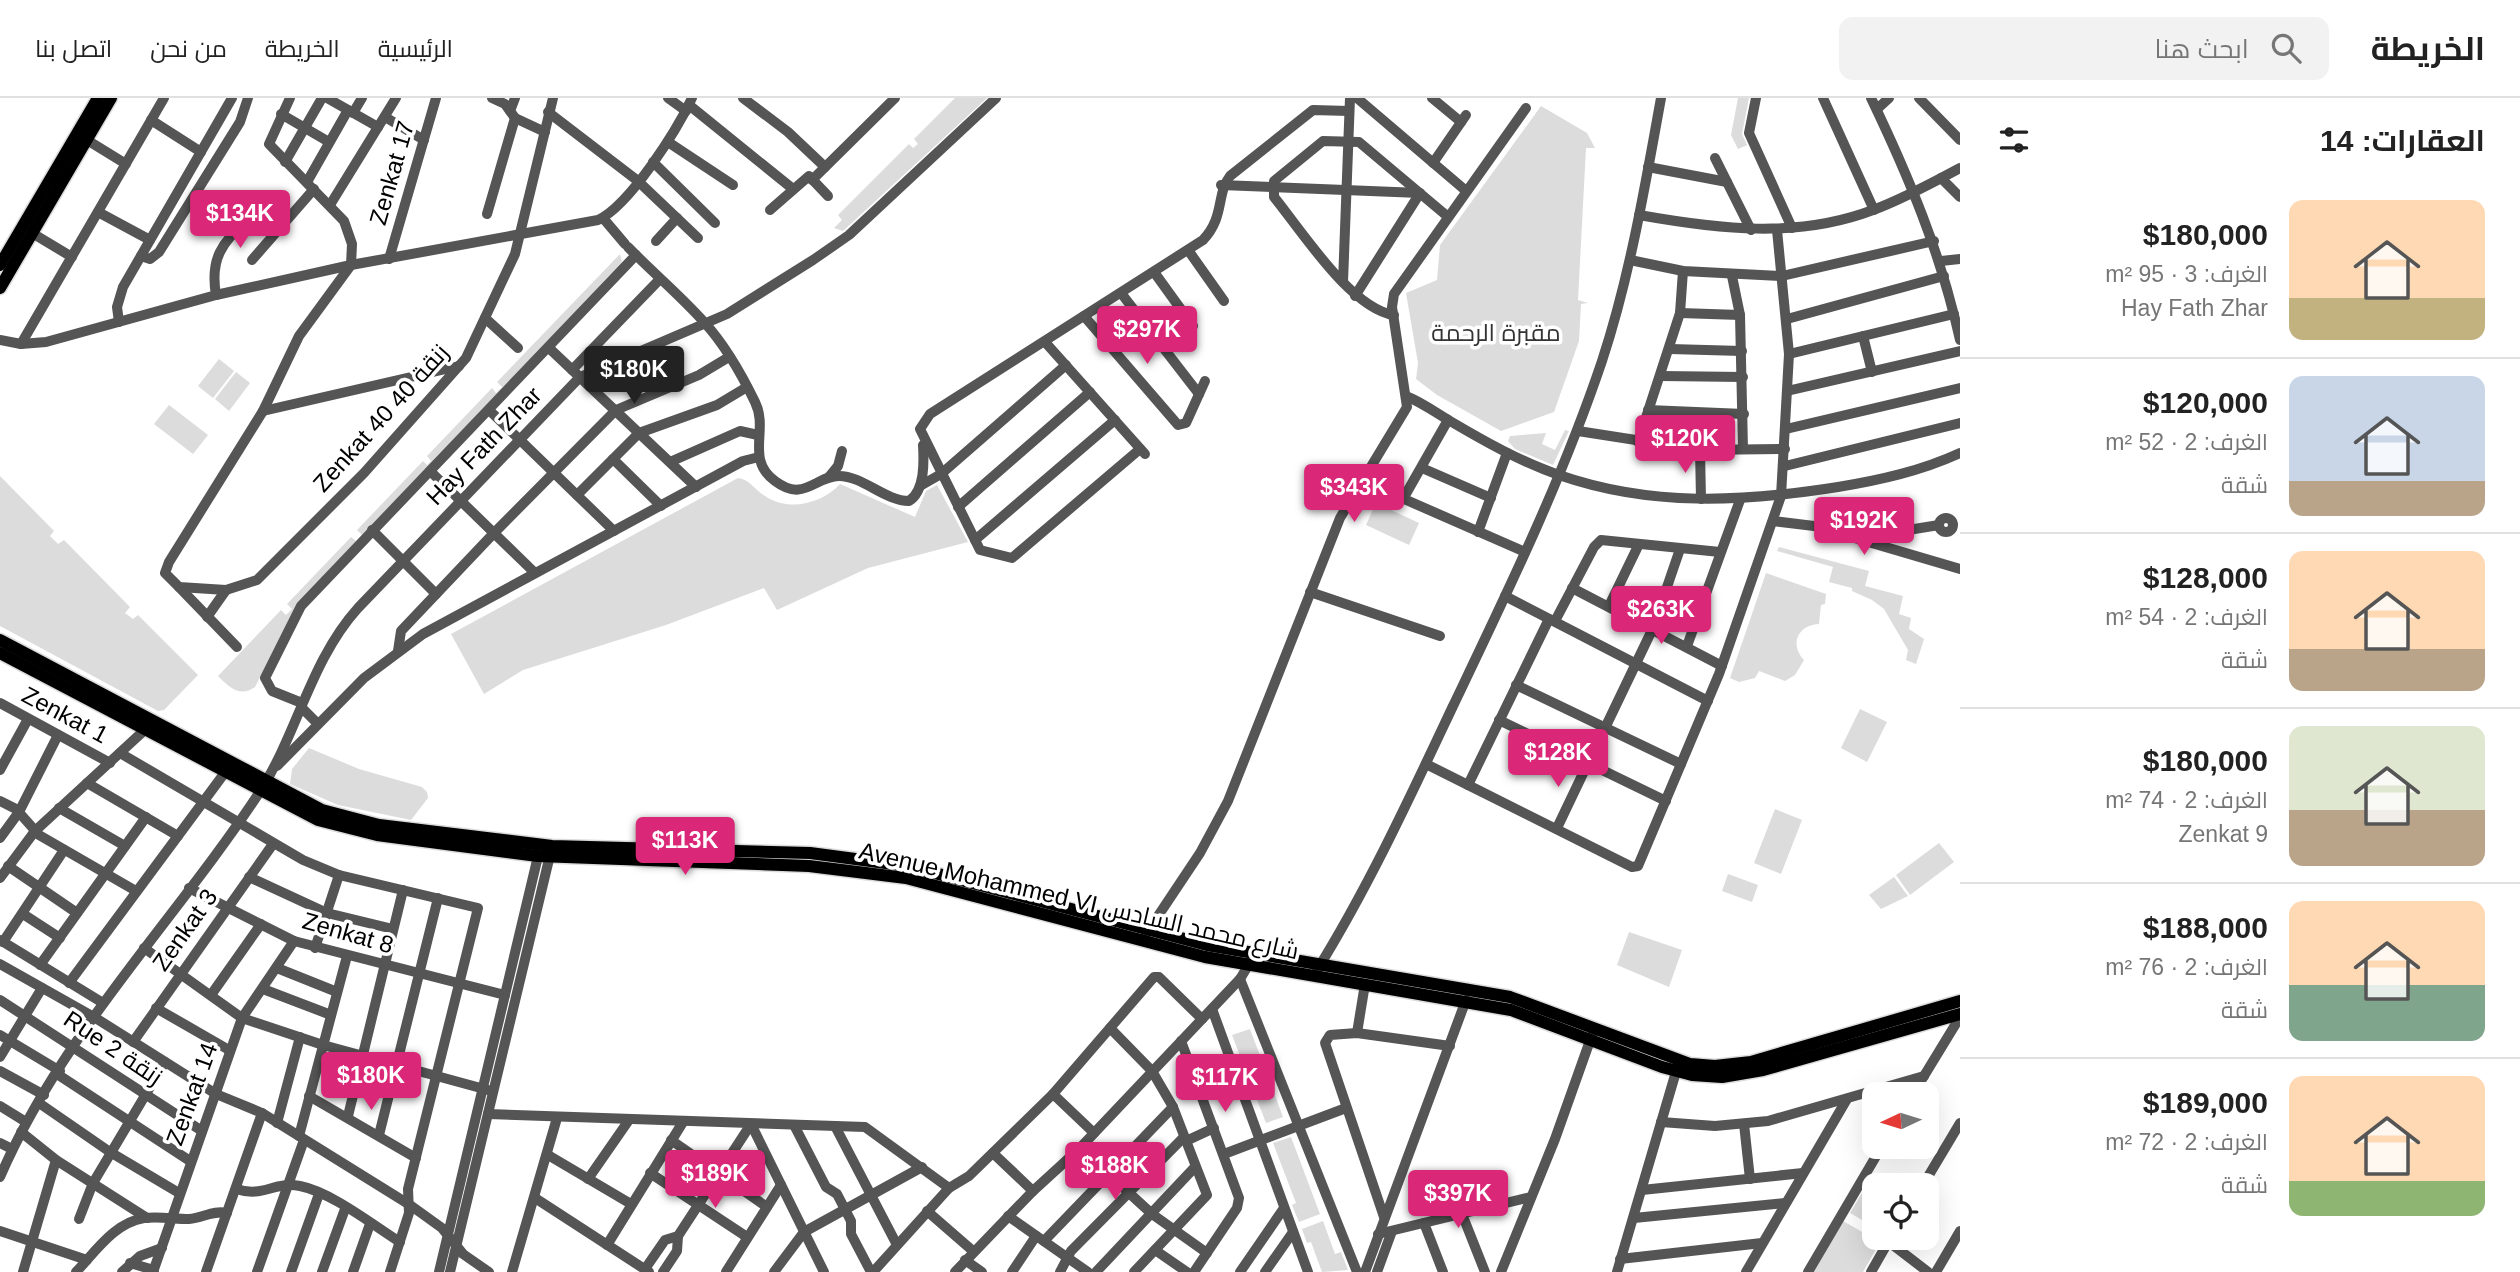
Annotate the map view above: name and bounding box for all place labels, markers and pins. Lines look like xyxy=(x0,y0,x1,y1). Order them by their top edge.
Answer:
pin: $134K xyxy=(191,190,289,250)
pin: $297K xyxy=(1098,306,1196,366)
pin: $180K xyxy=(585,346,683,406)
pin: $120K xyxy=(1636,416,1734,475)
pin: $343K xyxy=(1305,464,1403,524)
pin: $192K xyxy=(1815,498,1913,557)
pin: $263K xyxy=(1612,587,1710,646)
pin: $128K xyxy=(1509,730,1607,789)
pin: $113K xyxy=(636,818,734,877)
pin: $180K xyxy=(322,1052,420,1112)
pin: $117K xyxy=(1176,1054,1274,1114)
pin: $188K xyxy=(1066,1142,1164,1202)
pin: $189K xyxy=(666,1150,764,1210)
pin: $397K xyxy=(1409,1170,1507,1230)

